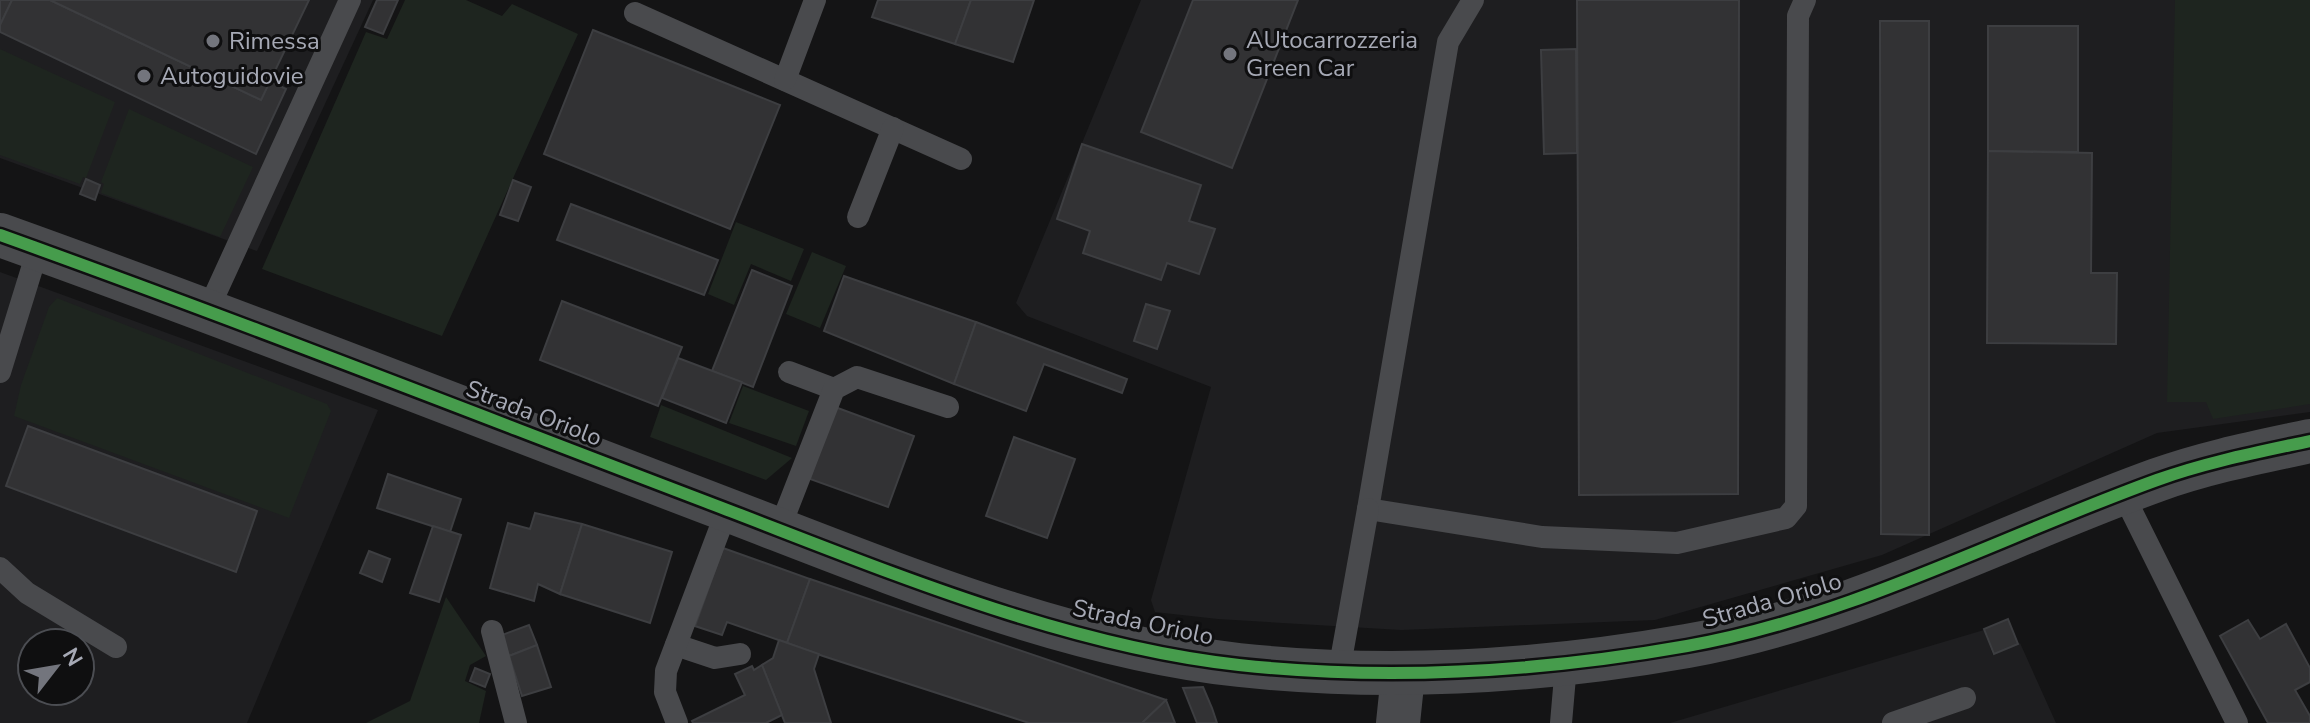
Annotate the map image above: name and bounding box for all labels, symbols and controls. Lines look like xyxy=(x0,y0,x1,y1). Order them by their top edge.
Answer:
place label: AUtocarrozzeria Green Car xyxy=(1246,24,1418,84)
place label: Rimessa xyxy=(229,25,320,57)
marker: Rimessa xyxy=(204,32,222,50)
marker: AUtocarrozzeria Green Car xyxy=(1221,45,1239,63)
place label: Autoguidovie xyxy=(160,60,304,92)
marker: Autoguidovie xyxy=(135,67,153,85)
street label: Strada Oriolo xyxy=(461,372,607,454)
street label: Strada Oriolo xyxy=(1699,565,1845,635)
street label: Strada Oriolo xyxy=(1070,591,1216,653)
north arrow xyxy=(16,627,96,707)
text: N xyxy=(55,642,89,672)

